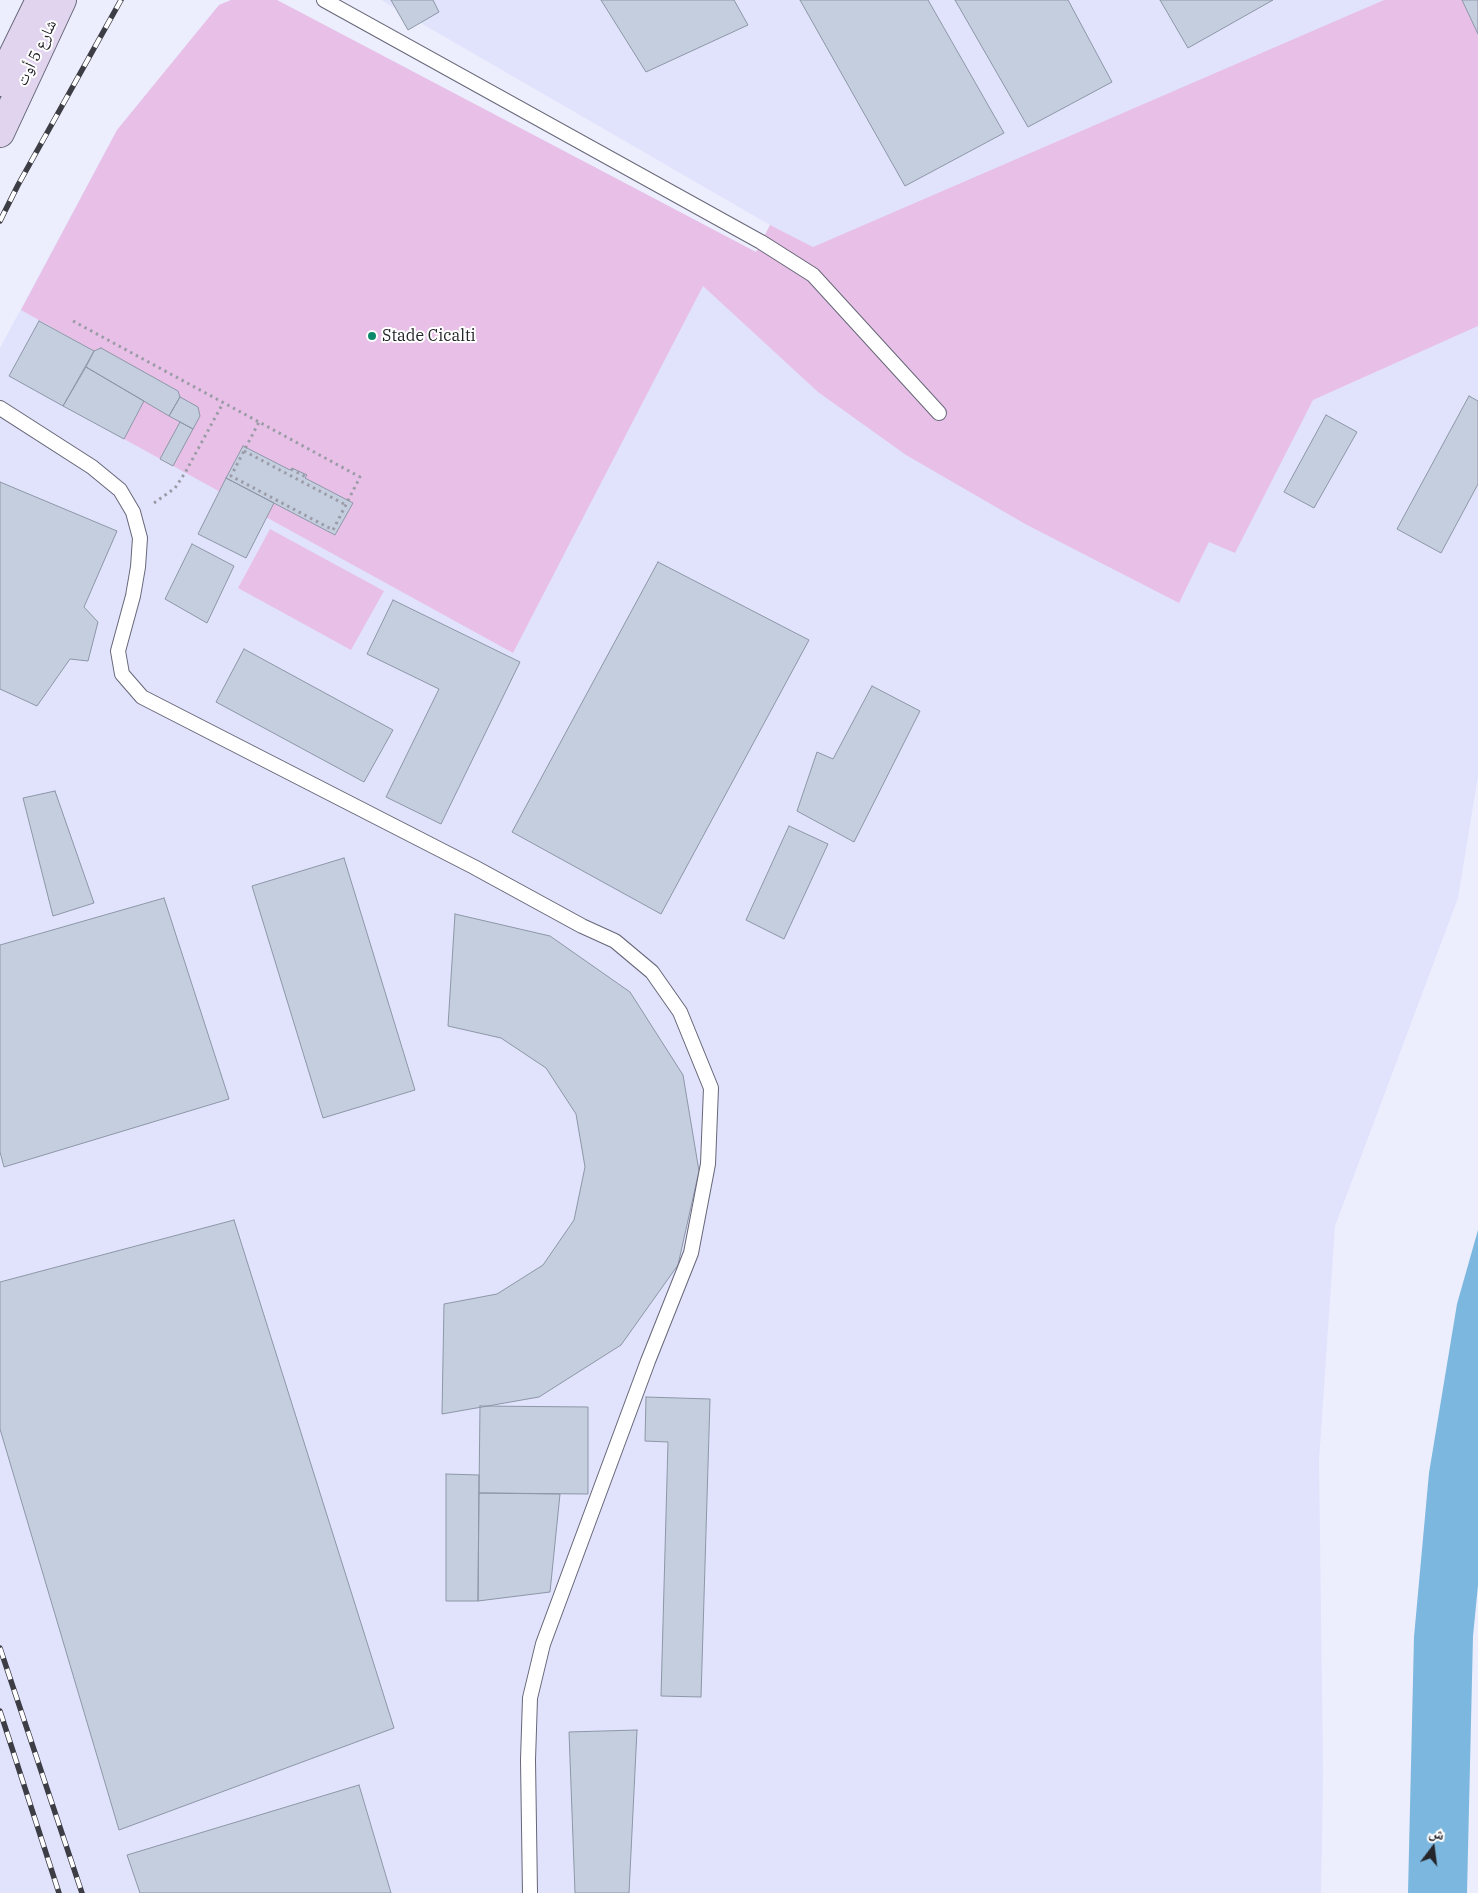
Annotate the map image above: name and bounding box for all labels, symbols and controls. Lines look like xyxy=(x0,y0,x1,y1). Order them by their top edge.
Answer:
street label: شارع 5 أوت xyxy=(13,17,61,89)
place label: Stade Cicalti xyxy=(382,326,476,346)
marker: Stade Cicalti xyxy=(366,330,378,342)
north arrow xyxy=(1408,1823,1458,1873)
text: ش xyxy=(1427,1823,1446,1844)

